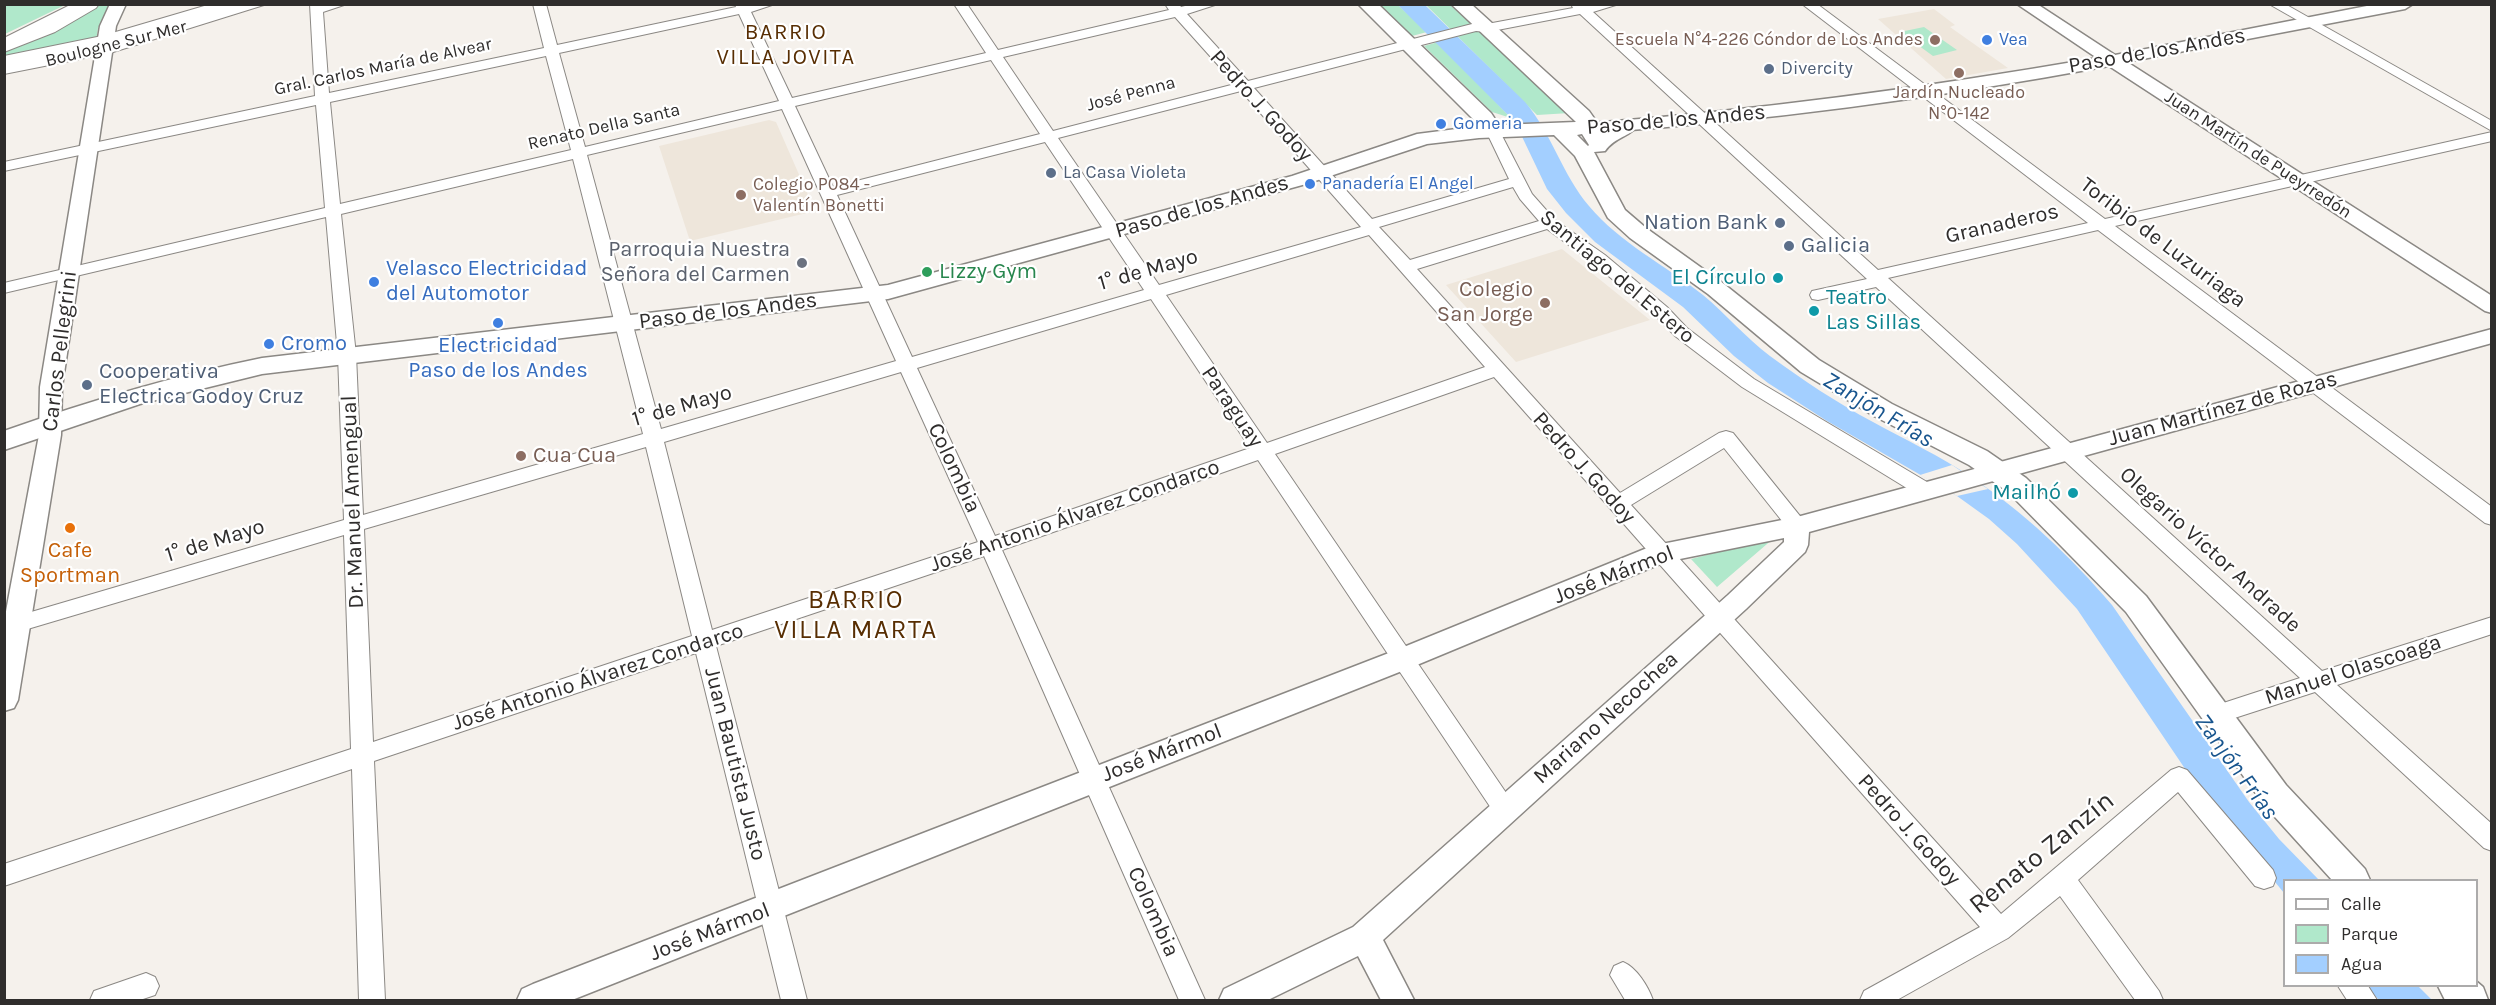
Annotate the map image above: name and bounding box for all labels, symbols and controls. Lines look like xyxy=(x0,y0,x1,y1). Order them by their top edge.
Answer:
street label: Boulogne Sur Mer xyxy=(43,16,189,72)
district label: BARRIO VILLA JOVITA xyxy=(716,20,856,72)
street label: Paso de los Andes xyxy=(2066,22,2248,80)
place label: Escuela N°4-226 Cóndor de Los Andes xyxy=(1615,29,1923,51)
place label: Vea xyxy=(1999,29,2028,51)
street label: Gral. Carlos María de Alvear xyxy=(272,33,494,101)
marker: Escuela N°4-226 Cóndor de Los Andes xyxy=(1928,33,1942,47)
marker: Vea xyxy=(1980,33,1994,47)
street label: Pedro J. Godoy xyxy=(1204,45,1318,167)
place label: Divercity xyxy=(1781,58,1853,80)
marker: Divercity xyxy=(1762,62,1776,76)
marker: Jardín Nucleado N°0-142 xyxy=(1952,66,1966,80)
street label: José Penna xyxy=(1084,72,1178,116)
place label: Jardín Nucleado N°0-142 xyxy=(1893,82,2025,124)
street label: Juan Martín de Pueyrredón xyxy=(2161,86,2355,224)
street label: Renato Della Santa xyxy=(526,99,682,155)
street label: Paso de los Andes xyxy=(1585,99,1767,141)
place label: Gomeria xyxy=(1453,113,1522,135)
marker: Gomeria xyxy=(1434,117,1448,131)
place label: La Casa Violeta xyxy=(1063,162,1186,184)
marker: La Casa Violeta xyxy=(1044,166,1058,180)
street label: Paso de los Andes xyxy=(1112,170,1292,244)
street label: Toribio de Luzuriaga xyxy=(2075,172,2251,314)
place label: Panadería El Angel xyxy=(1322,173,1474,195)
place label: Colegio P084 - Valentín Bonetti xyxy=(753,174,885,216)
marker: Panadería El Angel xyxy=(1303,177,1317,191)
marker: Colegio P084 - Valentín Bonetti xyxy=(734,188,748,202)
street label: Granaderos xyxy=(1943,198,2061,250)
street label: Santiago del Estero xyxy=(1534,204,1700,350)
place label: Nation Bank xyxy=(1644,210,1768,236)
marker: Nation Bank xyxy=(1773,216,1787,230)
place label: Galicia xyxy=(1801,233,1870,259)
place label: Parroquia Nuestra Señora del Carmen xyxy=(600,237,790,288)
marker: Galicia xyxy=(1782,239,1796,253)
street label: 1° de Mayo xyxy=(1095,243,1201,297)
place label: Velasco Electricidad del Automotor xyxy=(386,256,587,308)
marker: Parroquia Nuestra Señora del Carmen xyxy=(795,256,809,270)
place label: Lizzy Gym xyxy=(939,259,1037,285)
marker: Lizzy Gym xyxy=(920,265,934,279)
place label: El Círculo xyxy=(1671,265,1766,291)
street label: Carlos Pellegrini xyxy=(37,269,83,433)
marker: El Círculo xyxy=(1771,271,1785,285)
marker: Velasco Electricidad del Automotor xyxy=(367,275,381,289)
place label: Colegio San Jorge xyxy=(1437,277,1533,328)
place label: Teatro Las Sillas xyxy=(1826,285,1921,336)
street label: Paso de los Andes xyxy=(637,287,819,335)
marker: Colegio San Jorge xyxy=(1538,296,1552,310)
marker: Teatro Las Sillas xyxy=(1807,304,1821,318)
marker: Electricidad Paso de los Andes xyxy=(491,316,505,330)
place label: Cromo xyxy=(281,331,347,357)
place label: Electricidad Paso de los Andes xyxy=(408,333,588,384)
marker: Cromo xyxy=(262,337,276,351)
place label: Cooperativa Electrica Godoy Cruz xyxy=(99,359,304,410)
street label: Paraguay xyxy=(1195,361,1269,453)
water label: Zanjón Frías xyxy=(1817,366,1939,454)
street label: Juan Martínez de Rozas xyxy=(2106,366,2340,452)
marker: Cooperativa Electrica Godoy Cruz xyxy=(80,378,94,392)
street label: 1° de Mayo xyxy=(629,379,735,433)
street label: Dr. Manuel Amengual xyxy=(336,395,370,609)
street label: Pedro J. Godoy xyxy=(1527,407,1641,529)
street label: Colombia xyxy=(922,419,986,517)
place label: Cua Cua xyxy=(533,443,616,469)
marker: Cua Cua xyxy=(514,449,528,463)
street label: José Antonio Álvarez Condarco xyxy=(927,454,1223,578)
street label: Olegario Víctor Andrade xyxy=(2114,462,2306,638)
place label: Mailhó xyxy=(1992,480,2061,506)
marker: Mailhó xyxy=(2066,486,2080,500)
street label: 1° de Mayo xyxy=(162,513,268,569)
marker: Cafe Sportman xyxy=(63,521,77,535)
place label: Cafe Sportman xyxy=(20,538,120,590)
street label: José Mármol xyxy=(1550,540,1678,610)
district label: BARRIO VILLA MARTA xyxy=(774,585,938,646)
street label: José Antonio Álvarez Condarco xyxy=(449,617,747,737)
street label: Manuel Olascoaga xyxy=(2261,629,2445,711)
street label: Mariano Necochea xyxy=(1528,646,1684,790)
street label: Juan Bautista Justo xyxy=(698,665,772,863)
water label: Zanjón Frías xyxy=(2188,708,2284,826)
street label: José Mármol xyxy=(1098,718,1226,788)
street label: Pedro J. Godoy xyxy=(1852,769,1966,891)
street label: Renato Zanzín xyxy=(1963,785,2121,921)
street label: Colombia xyxy=(1121,863,1185,961)
legend xyxy=(2283,879,2478,987)
text: Calle xyxy=(2341,893,2381,915)
street label: José Mármol xyxy=(646,897,774,967)
text: Parque xyxy=(2341,923,2398,945)
text: Agua xyxy=(2341,953,2382,975)

